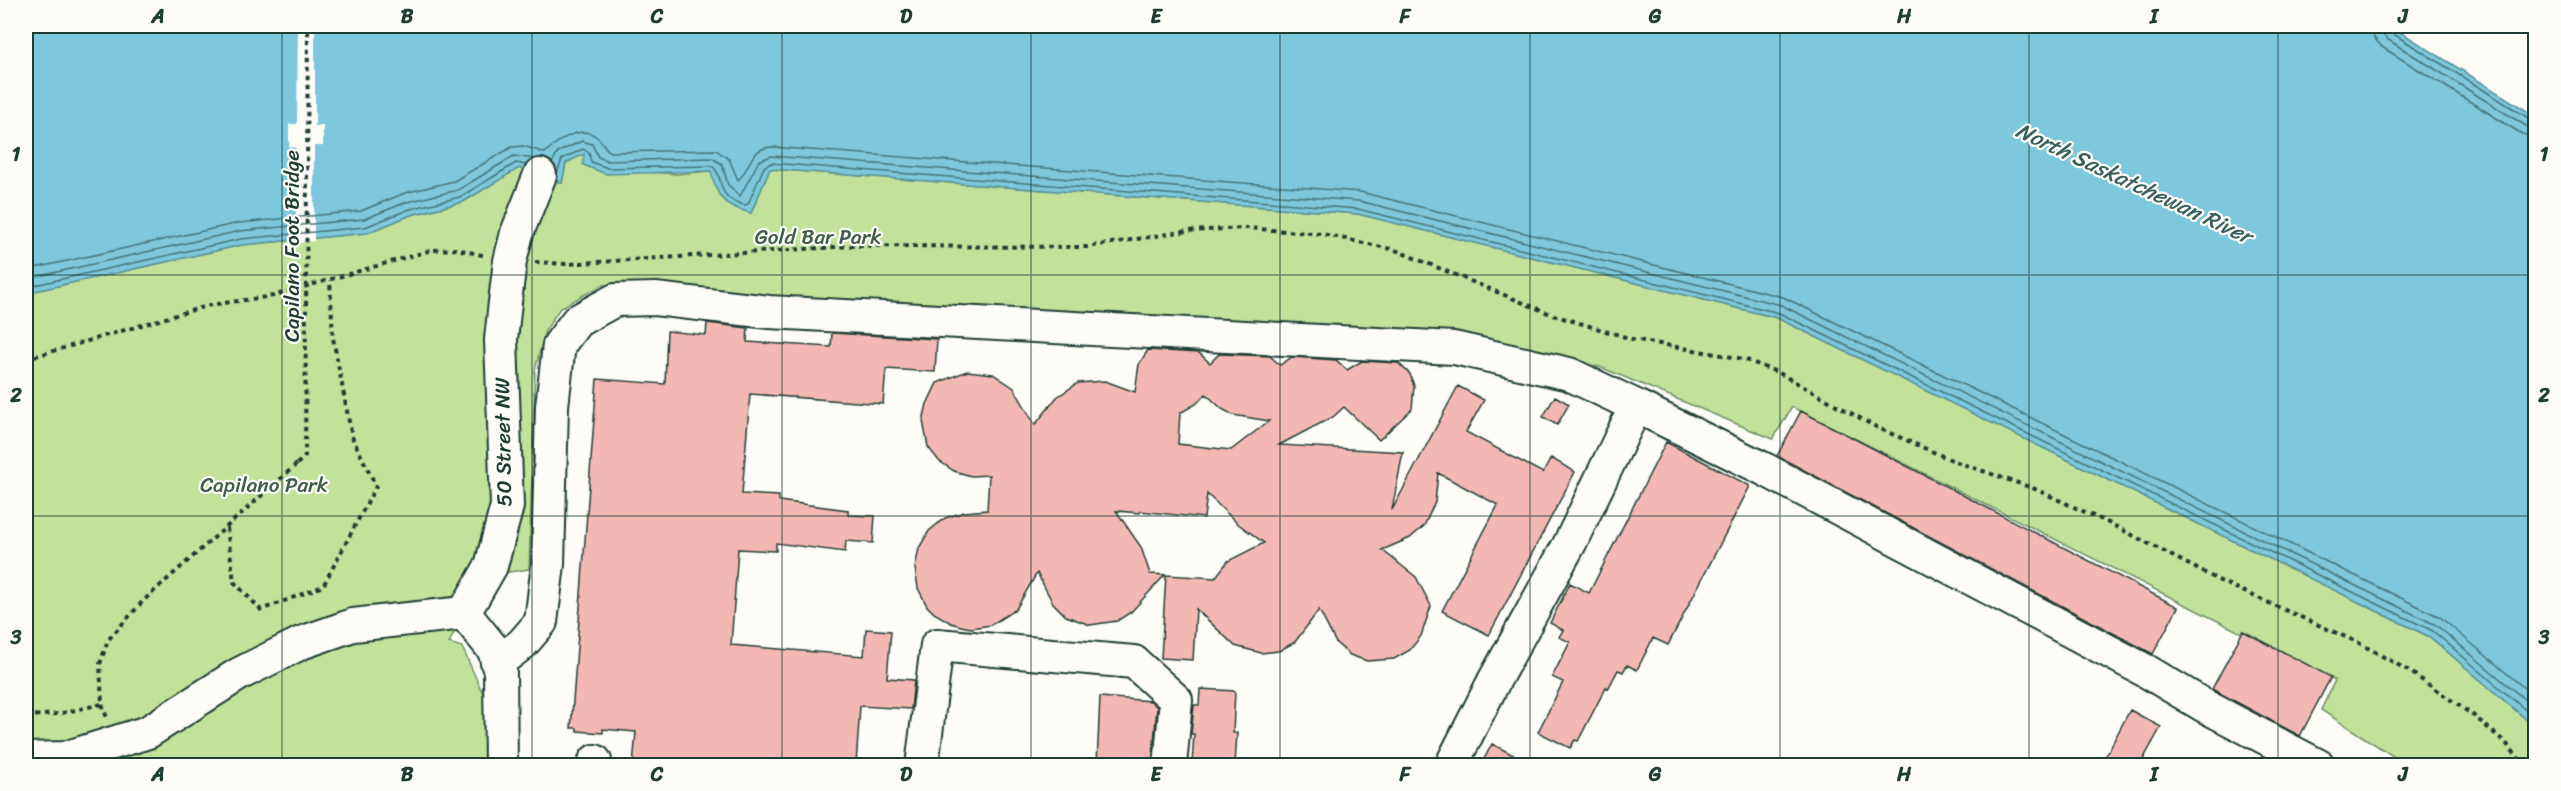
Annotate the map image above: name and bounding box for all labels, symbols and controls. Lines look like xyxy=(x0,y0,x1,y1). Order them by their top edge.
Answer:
text: A xyxy=(150,0,165,34)
text: B xyxy=(401,0,414,34)
text: C xyxy=(650,0,664,34)
text: D xyxy=(900,0,913,34)
text: E xyxy=(1150,0,1163,34)
text: F xyxy=(1399,0,1412,34)
text: G xyxy=(1648,0,1662,34)
text: H xyxy=(1896,0,1912,34)
text: I xyxy=(2149,0,2160,34)
text: J xyxy=(2397,0,2409,34)
water label: North Saskatchewan River xyxy=(2010,111,2262,257)
text: 1 xyxy=(12,137,21,172)
text: 1 xyxy=(2540,137,2549,172)
street label: Capilano Foot Bridge xyxy=(273,150,311,342)
park label: Gold Bar Park xyxy=(755,218,881,256)
street label: 50 Street NW xyxy=(483,377,523,507)
text: 2 xyxy=(9,378,22,413)
text: 2 xyxy=(2537,378,2550,413)
park label: Capilano Park xyxy=(200,466,328,504)
text: 3 xyxy=(10,620,22,655)
text: 3 xyxy=(2538,620,2550,655)
text: A xyxy=(150,757,165,791)
text: B xyxy=(401,757,414,791)
text: C xyxy=(650,757,664,791)
text: D xyxy=(900,757,913,791)
text: E xyxy=(1150,757,1163,791)
text: F xyxy=(1399,757,1412,791)
text: G xyxy=(1648,757,1662,791)
text: H xyxy=(1896,757,1912,791)
text: I xyxy=(2149,757,2160,791)
text: J xyxy=(2397,757,2409,791)

